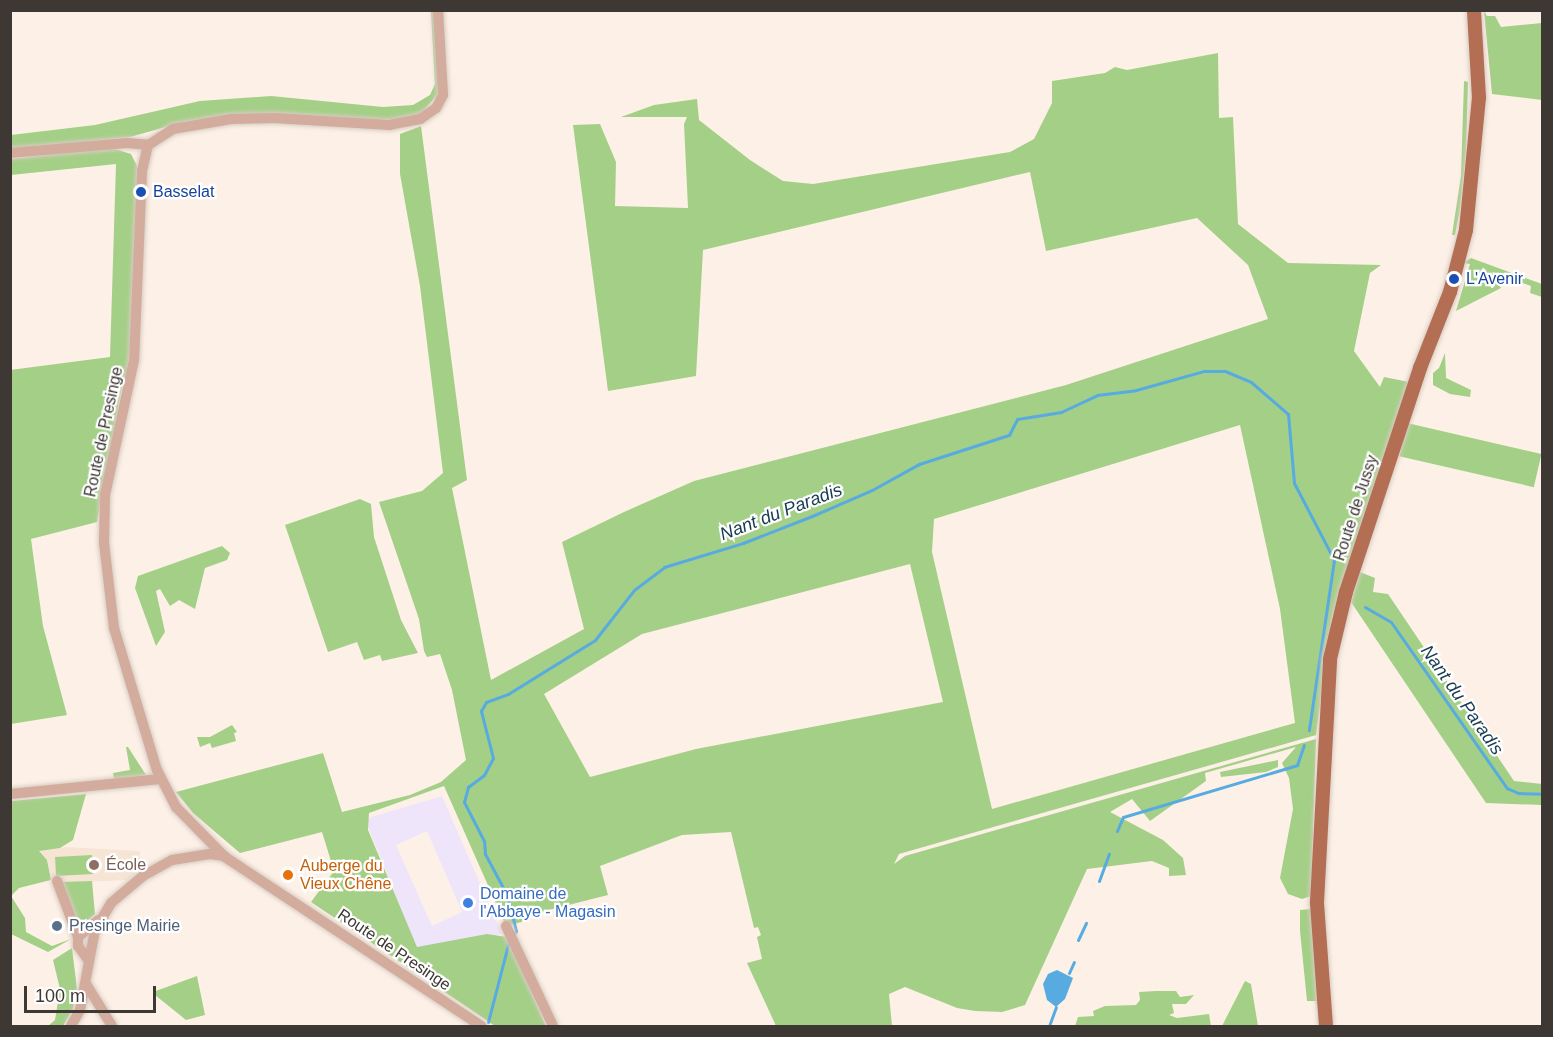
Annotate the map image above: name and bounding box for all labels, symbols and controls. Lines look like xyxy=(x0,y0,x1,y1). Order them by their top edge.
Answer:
place label: Basselat xyxy=(153,182,214,202)
marker: Basselat xyxy=(134,185,148,199)
place label: L'Avenir xyxy=(1466,269,1523,289)
marker: L'Avenir xyxy=(1447,272,1461,286)
street label: Route de Presinge xyxy=(81,365,127,499)
street label: Route de Jussy xyxy=(1330,453,1382,563)
water label: Nant du Paradis xyxy=(717,479,845,545)
water label: Nant du Paradis xyxy=(1416,641,1508,759)
place label: École xyxy=(106,855,146,875)
place label: Auberge du Vieux Chêne xyxy=(300,856,391,894)
marker: École xyxy=(87,858,101,872)
marker: Auberge du Vieux Chêne xyxy=(281,868,295,882)
place label: Domaine de l'Abbaye - Magasin xyxy=(480,884,616,922)
marker: Domaine de l'Abbaye - Magasin xyxy=(461,896,475,910)
street label: Route de Presinge xyxy=(334,905,454,995)
place label: Presinge Mairie xyxy=(69,916,180,936)
marker: Presinge Mairie xyxy=(50,919,64,933)
scale bar xyxy=(27,974,159,1012)
text: 100 m xyxy=(35,986,85,1006)

